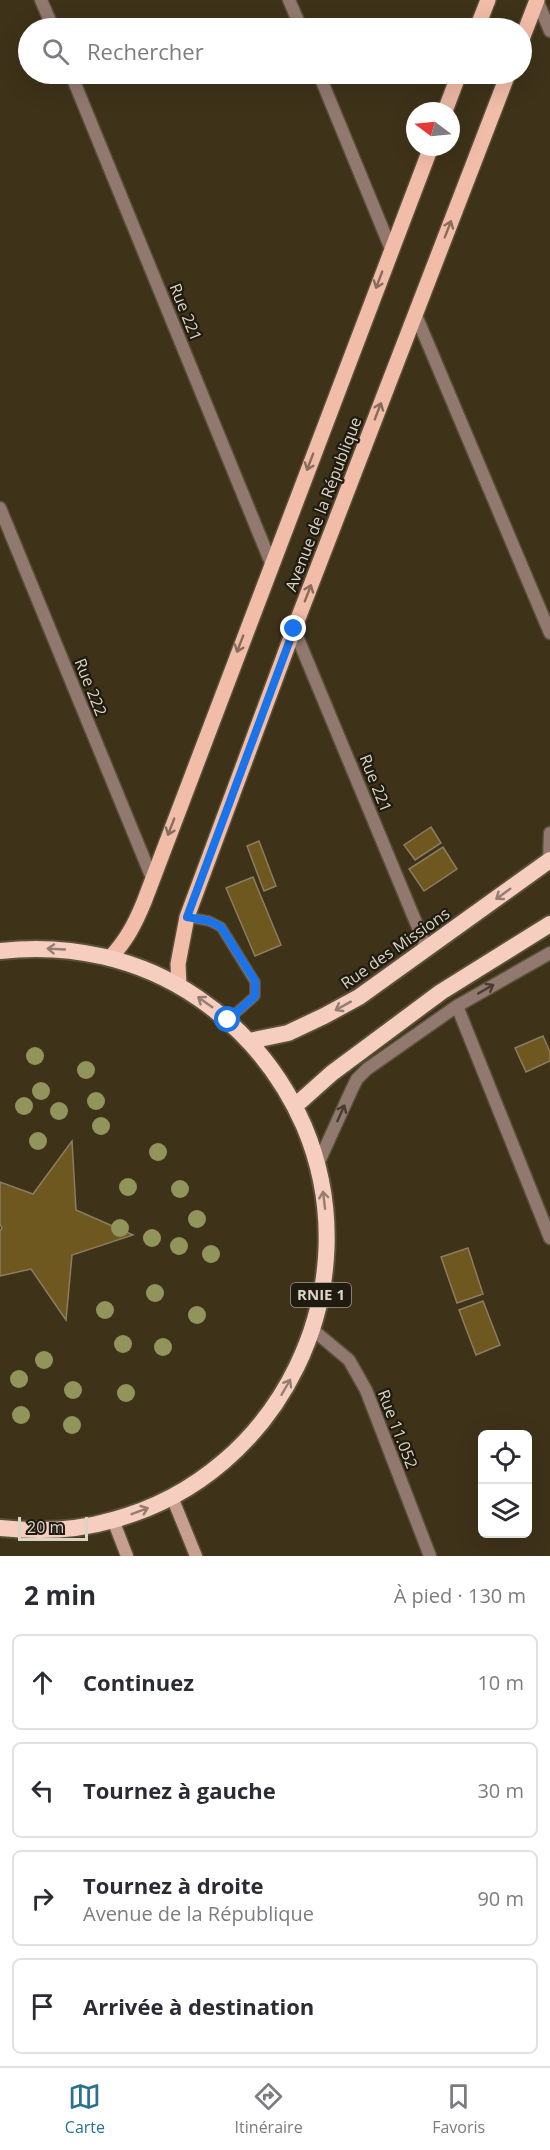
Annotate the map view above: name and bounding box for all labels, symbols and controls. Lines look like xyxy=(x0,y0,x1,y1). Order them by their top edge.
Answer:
search box xyxy=(18,18,532,84)
icon: search xyxy=(39,35,72,68)
text: Rechercher xyxy=(87,36,204,66)
north arrow xyxy=(406,102,460,156)
one-way arrow xyxy=(443,220,454,239)
one-way arrow xyxy=(373,270,384,289)
street label: Rue 221 xyxy=(165,280,207,344)
one-way arrow xyxy=(373,402,384,421)
street label: Avenue de la République xyxy=(280,414,366,594)
one-way arrow xyxy=(303,452,314,471)
one-way arrow xyxy=(303,584,314,603)
route end xyxy=(280,615,306,641)
one-way arrow xyxy=(234,635,245,653)
street label: Rue 222 xyxy=(70,655,112,719)
street label: Rue 221 xyxy=(355,751,397,815)
one-way arrow xyxy=(165,817,176,836)
one-way arrow xyxy=(495,888,511,900)
street label: Rue des Missions xyxy=(336,902,454,994)
one-way arrow xyxy=(46,944,66,955)
one-way arrow xyxy=(477,983,494,995)
one-way arrow xyxy=(197,996,214,1008)
one-way arrow xyxy=(335,1000,352,1012)
route start xyxy=(214,1006,240,1032)
one-way arrow xyxy=(336,1104,348,1122)
one-way arrow xyxy=(318,1190,329,1210)
road number: RNIE 1 xyxy=(291,1283,351,1307)
one-way arrow xyxy=(280,1379,292,1396)
street label: Rue 11.052 xyxy=(373,1386,423,1472)
map controls xyxy=(478,1430,532,1538)
button: locate xyxy=(478,1430,532,1484)
button: layers xyxy=(478,1484,532,1538)
one-way arrow xyxy=(130,1505,149,1516)
scale bar xyxy=(18,1514,88,1542)
text: 20 m xyxy=(27,1516,64,1538)
text: 2 min xyxy=(24,1577,96,1613)
text: À pied · 130 m xyxy=(394,1582,526,1609)
icon: ahead xyxy=(26,1666,59,1699)
text: Continuez xyxy=(83,1667,194,1697)
text: 10 m xyxy=(477,1669,524,1696)
icon: left xyxy=(26,1774,59,1807)
text: Tournez à gauche xyxy=(83,1775,276,1805)
text: 30 m xyxy=(477,1777,524,1804)
text: Tournez à droite xyxy=(83,1870,264,1900)
icon: right xyxy=(26,1882,59,1915)
text: 90 m xyxy=(477,1885,524,1912)
text: Avenue de la République xyxy=(83,1900,314,1927)
icon: arrive xyxy=(26,1990,59,2023)
text: Arrivée à destination xyxy=(83,1991,314,2021)
tab: Carte xyxy=(65,2080,105,2138)
tab: Itinéraire xyxy=(235,2080,303,2138)
tab: Favoris xyxy=(432,2080,485,2138)

